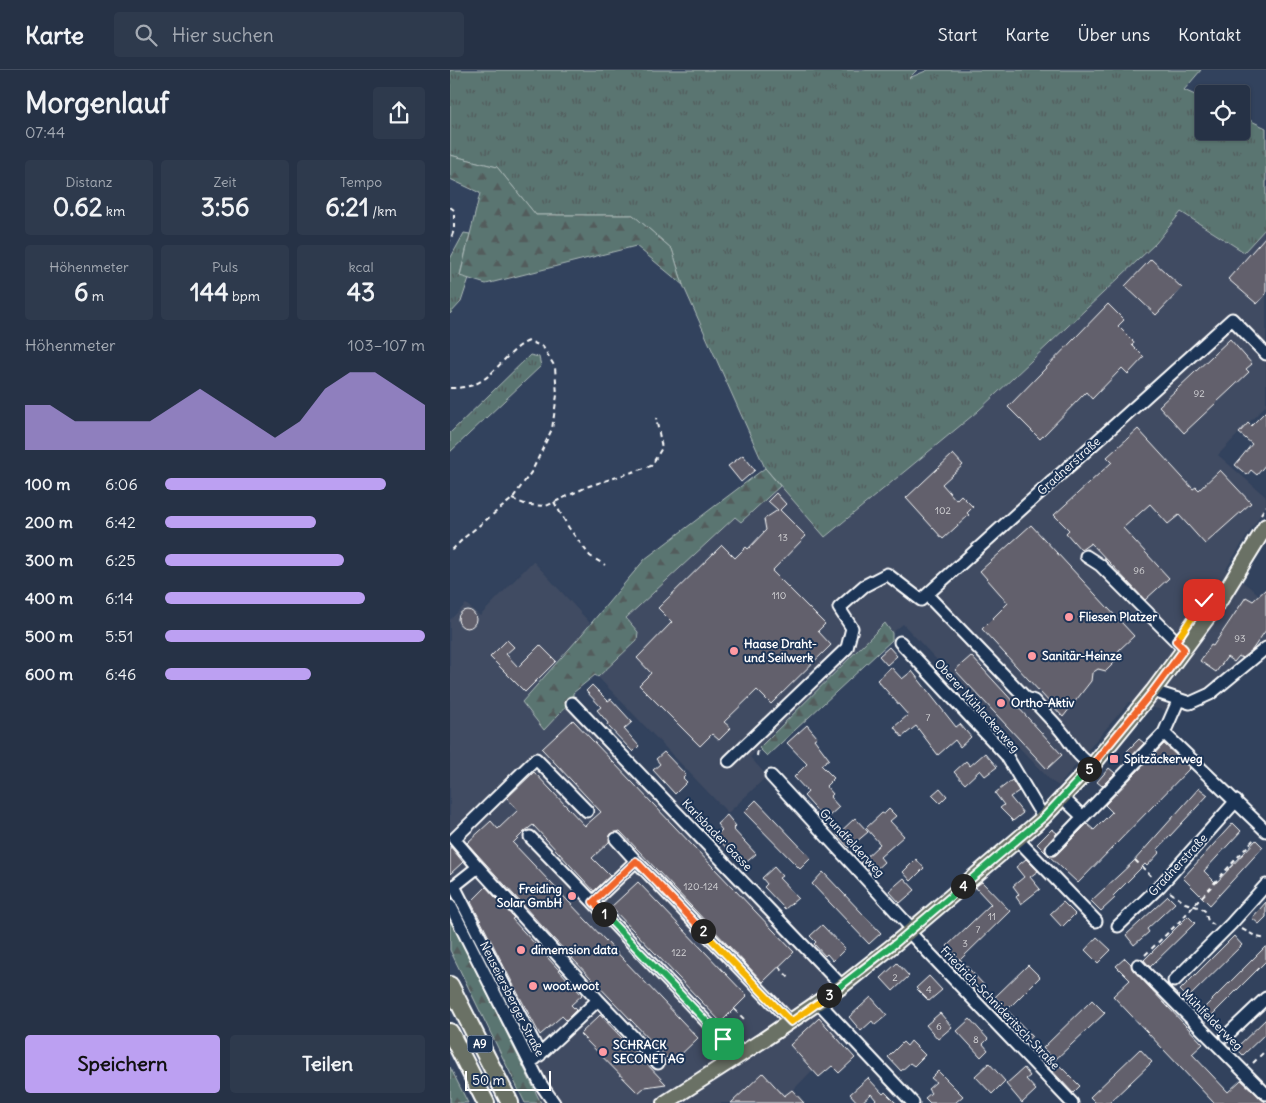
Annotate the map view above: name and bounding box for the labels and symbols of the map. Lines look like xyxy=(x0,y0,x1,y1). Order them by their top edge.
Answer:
house number: 92 xyxy=(1193,387,1205,400)
street label: Gradnerstraße xyxy=(1034,433,1103,498)
house number: 102 xyxy=(935,504,952,517)
house number: 13 xyxy=(778,531,788,544)
house number: 96 xyxy=(1133,564,1145,577)
pin xyxy=(1183,579,1225,621)
house number: 110 xyxy=(772,589,786,602)
place label: Fliesen Platzer xyxy=(1079,609,1157,624)
marker: Fliesen Platzer xyxy=(1063,611,1075,623)
house number: 93 xyxy=(1234,632,1246,645)
place label: Haase Draht- und Seilwerk xyxy=(744,636,817,665)
marker: Haase Draht- und Seilwerk xyxy=(728,645,740,657)
place label: Sanitär-Heinze xyxy=(1042,648,1123,663)
marker: Sanitär-Heinze xyxy=(1026,650,1038,662)
street label: Oberer Mühlackerweg xyxy=(932,656,1023,755)
place label: Ortho-Aktiv xyxy=(1011,695,1075,710)
marker: Ortho-Aktiv xyxy=(995,697,1007,709)
house number: 7 xyxy=(926,711,931,724)
place label: Spitzäckerweg xyxy=(1124,751,1203,767)
marker: Spitzäckerweg xyxy=(1108,753,1120,765)
pin: 5 xyxy=(1076,756,1102,782)
street label: Karlsbader Gasse xyxy=(679,795,756,874)
street label: Grundfelderweg xyxy=(817,805,888,880)
street label: Gradnerstraße xyxy=(1145,830,1210,899)
pin: 4 xyxy=(950,874,976,898)
house number: 120-124 xyxy=(684,880,719,893)
place label: Freiding Solar GmbH xyxy=(497,881,562,910)
marker: Freiding Solar GmbH xyxy=(566,890,578,902)
pin: 1 xyxy=(592,902,616,926)
house number: 11 xyxy=(988,910,996,923)
pin: 2 xyxy=(690,918,716,944)
house number: 7 xyxy=(976,923,981,936)
house number: 3 xyxy=(962,937,968,950)
street label: Neuseiersberger Straße xyxy=(477,939,548,1059)
place label: dimemsion data xyxy=(531,942,618,957)
street label: Friedrich-Schnideritsch-Straße xyxy=(937,943,1063,1072)
marker: dimemsion data xyxy=(515,944,527,956)
house number: 122 xyxy=(672,946,687,959)
house number: 2 xyxy=(892,971,898,984)
place label: woot.woot xyxy=(543,978,600,993)
marker: woot.woot xyxy=(527,980,539,992)
pin: 3 xyxy=(816,982,842,1008)
house number: 4 xyxy=(926,983,932,996)
street label: Mühlfelderweg xyxy=(1179,986,1246,1053)
pin xyxy=(702,1018,744,1060)
house number: 6 xyxy=(936,1020,942,1033)
house number: 8 xyxy=(973,1033,979,1046)
road number: A9 xyxy=(468,1036,492,1052)
place label: SCHRACK SECONET AG xyxy=(613,1037,685,1066)
marker: SCHRACK SECONET AG xyxy=(597,1046,609,1058)
scale bar xyxy=(465,1068,551,1091)

